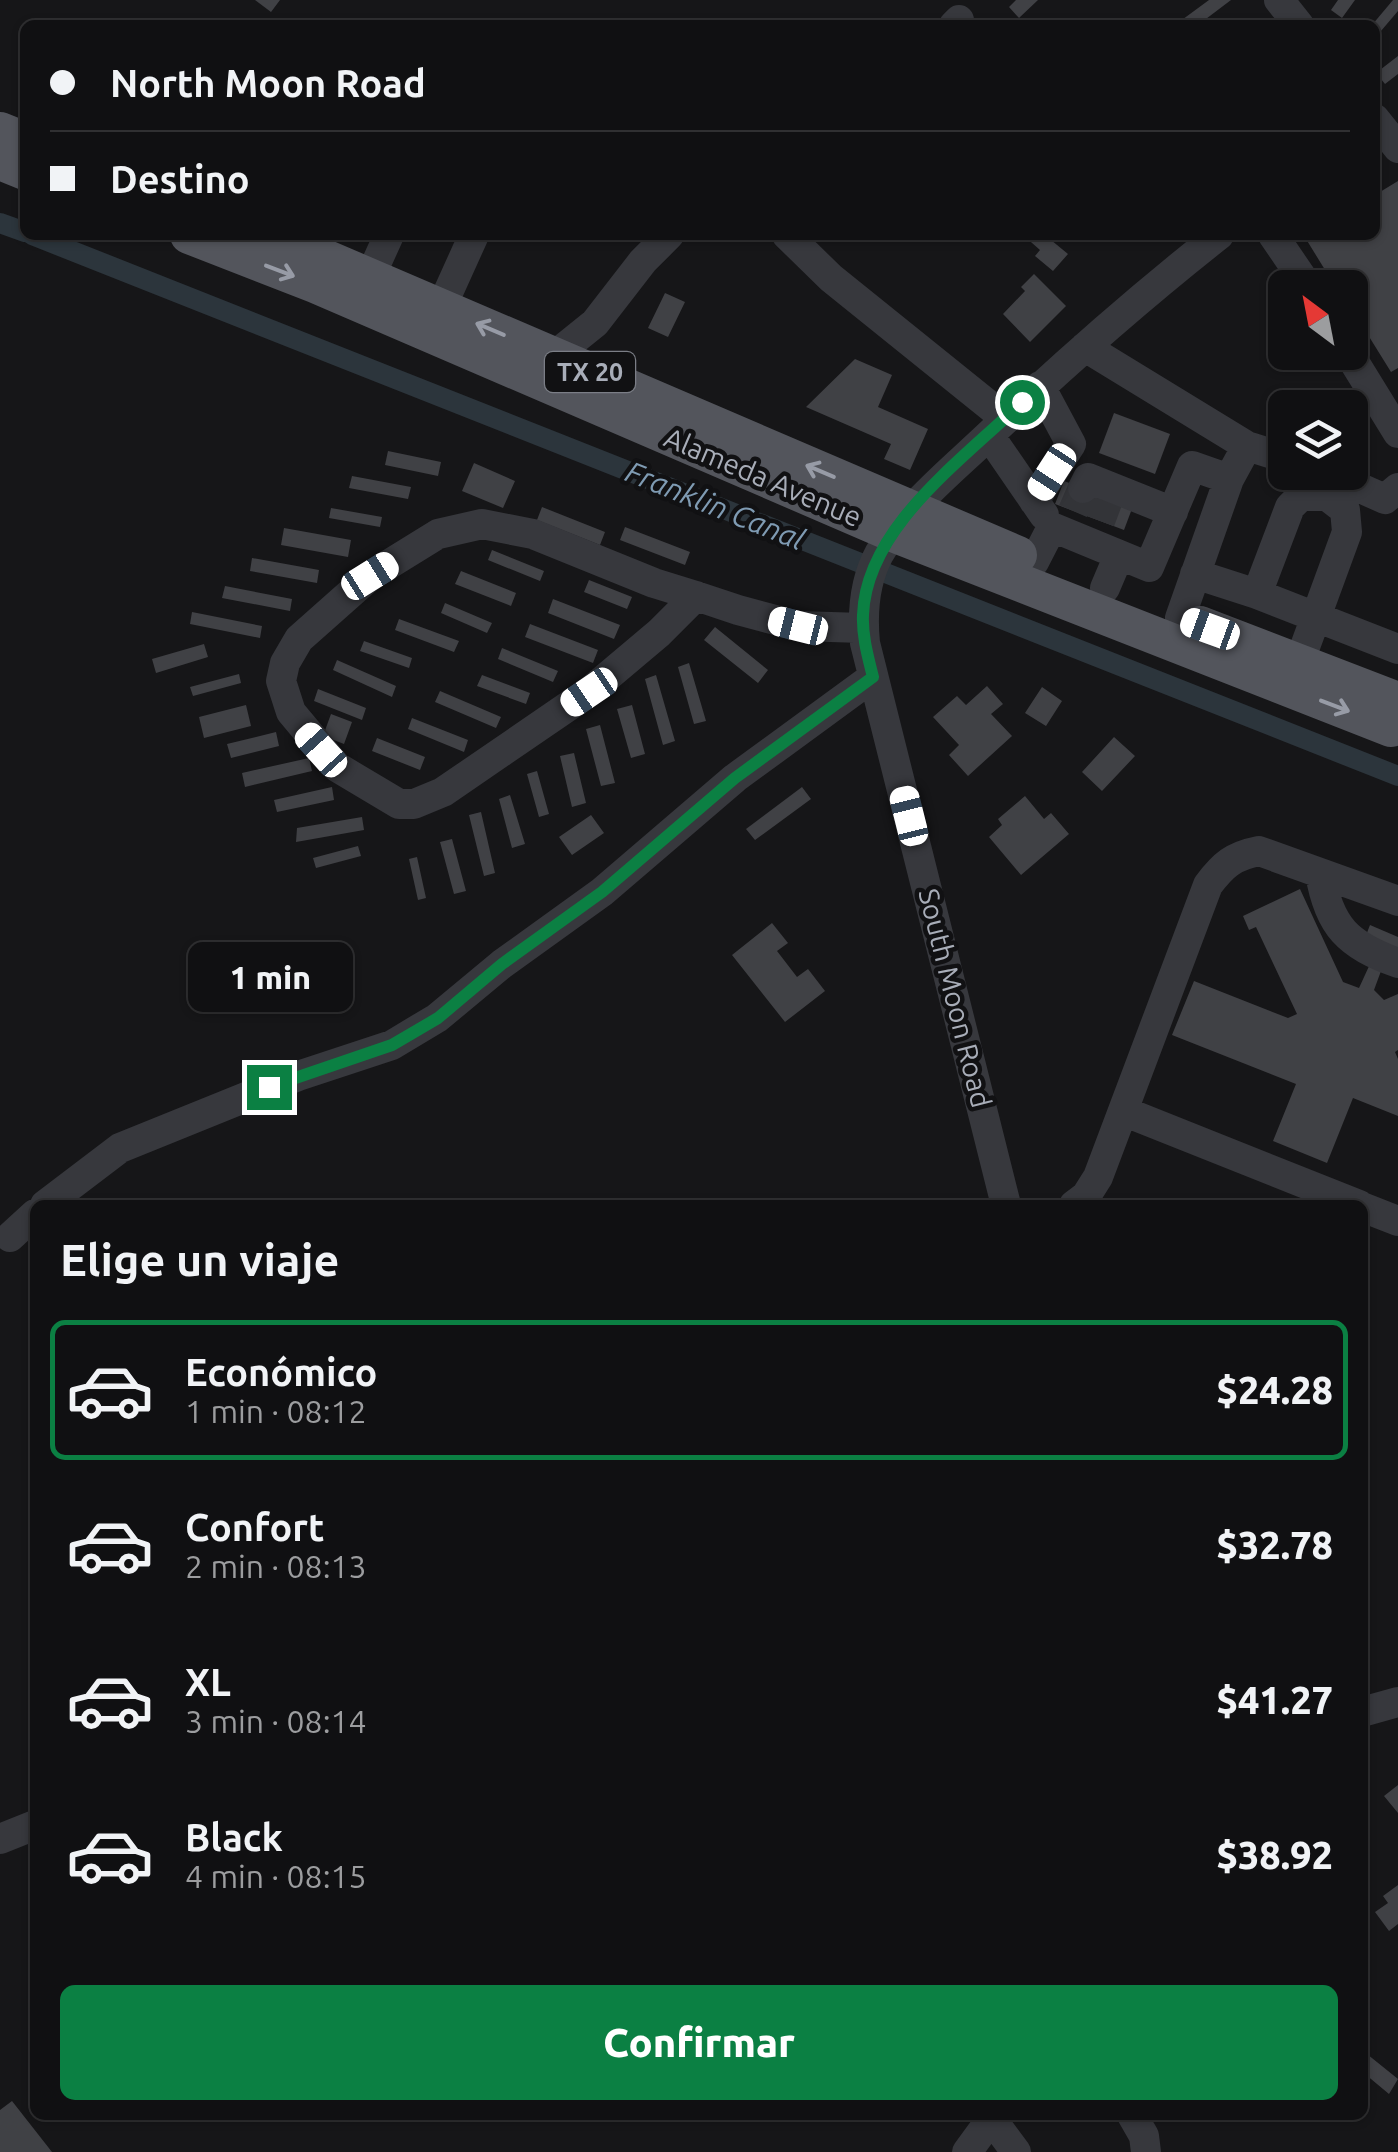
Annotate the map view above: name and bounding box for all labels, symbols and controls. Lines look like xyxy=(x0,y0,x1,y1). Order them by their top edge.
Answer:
text: North Moon Road xyxy=(110,62,426,104)
text: Destino xyxy=(110,158,250,200)
one-way arrow xyxy=(264,263,295,281)
north arrow xyxy=(1268,270,1368,370)
map controls xyxy=(1268,270,1368,490)
one-way arrow xyxy=(475,318,506,336)
road number: TX 20 xyxy=(545,352,635,392)
route start xyxy=(1000,380,1045,425)
button: layers xyxy=(1268,390,1368,490)
street label: Alameda Avenue xyxy=(660,421,866,532)
car xyxy=(1023,439,1081,505)
water label: Franklin Canal xyxy=(621,454,810,557)
one-way arrow xyxy=(805,461,836,479)
car xyxy=(337,547,403,605)
car xyxy=(765,604,831,648)
car xyxy=(1177,605,1243,653)
car xyxy=(556,663,622,721)
one-way arrow xyxy=(1319,698,1349,716)
car xyxy=(290,718,352,782)
car xyxy=(887,783,931,849)
street label: South Moon Road xyxy=(913,885,998,1111)
callout: 1 min xyxy=(186,942,352,1012)
text: 1 min xyxy=(230,959,311,995)
route end xyxy=(247,1065,292,1110)
text: Elige un viaje xyxy=(60,1234,340,1285)
icon: car xyxy=(65,1345,155,1435)
text: Económico xyxy=(185,1351,377,1393)
text: $24.28 xyxy=(1216,1369,1333,1411)
text: 1 min · 08:12 xyxy=(185,1393,367,1429)
icon: car xyxy=(65,1500,155,1590)
text: Confort xyxy=(185,1506,324,1548)
text: $32.78 xyxy=(1216,1524,1333,1566)
text: 2 min · 08:13 xyxy=(185,1548,367,1584)
icon: car xyxy=(65,1655,155,1745)
text: XL xyxy=(185,1661,231,1703)
text: $41.27 xyxy=(1216,1679,1333,1721)
text: 3 min · 08:14 xyxy=(185,1703,367,1739)
icon: car xyxy=(65,1810,155,1900)
text: Black xyxy=(185,1816,283,1858)
text: $38.92 xyxy=(1216,1834,1333,1876)
text: 4 min · 08:15 xyxy=(185,1858,367,1894)
button: Confirmar xyxy=(60,1985,1338,2100)

